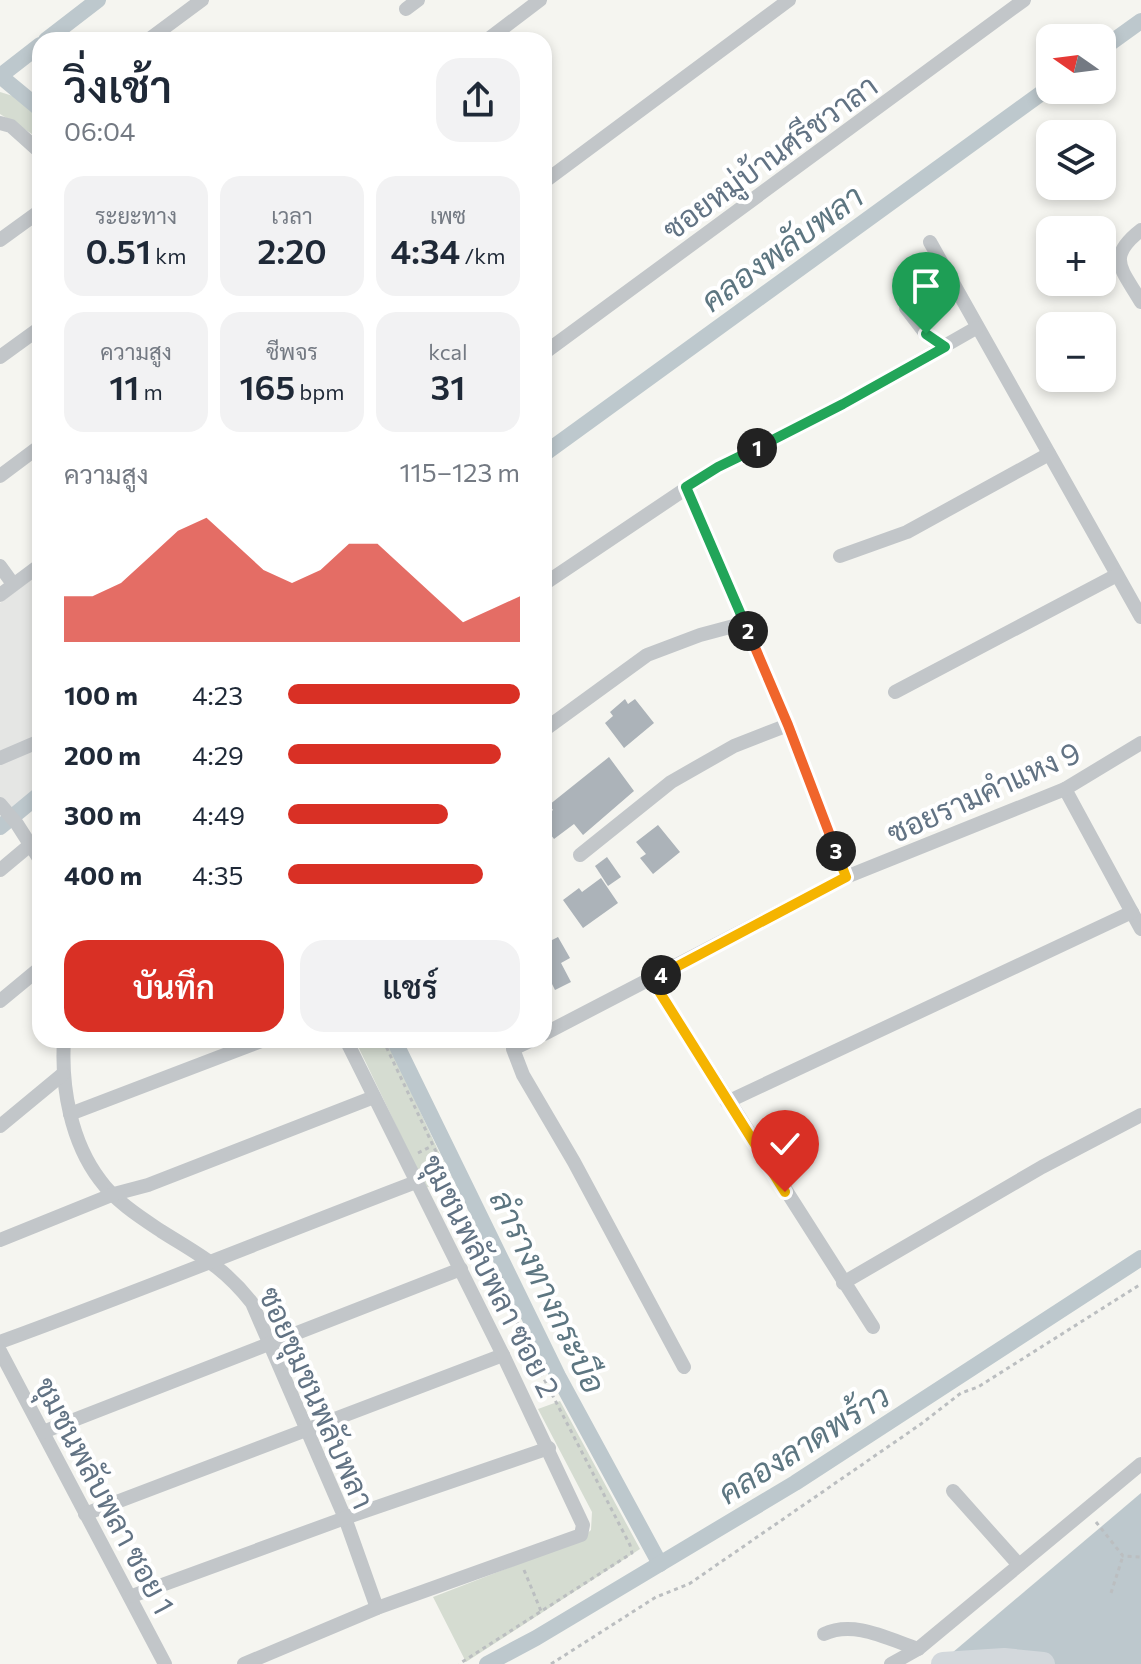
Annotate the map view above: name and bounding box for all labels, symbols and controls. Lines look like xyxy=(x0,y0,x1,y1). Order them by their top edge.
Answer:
north arrow xyxy=(1036,24,1116,104)
map controls xyxy=(1036,24,1116,392)
text: วิ่งเช้า xyxy=(64,58,172,112)
button: share xyxy=(436,58,520,142)
street label: ซอยหมู่บ้านศรีชวาลา xyxy=(654,66,886,250)
text: 06:04 xyxy=(64,115,135,146)
button: layers xyxy=(1036,120,1116,200)
water label: คลองพลับพลา xyxy=(692,175,870,319)
text: ระยะทาง xyxy=(95,202,177,229)
text: เวลา xyxy=(271,202,313,229)
text: เพซ xyxy=(430,202,466,229)
button: + xyxy=(1036,216,1116,296)
text: 0.51 xyxy=(86,229,151,271)
text: 2:20 xyxy=(257,229,327,271)
text: 4:34 xyxy=(391,229,460,271)
text: km xyxy=(151,242,186,269)
text: /km xyxy=(460,242,505,269)
pin xyxy=(892,252,960,334)
icon: arrive xyxy=(904,264,948,308)
button: − xyxy=(1036,312,1116,392)
text: ความสูง xyxy=(100,338,172,365)
text: ชีพจร xyxy=(266,338,318,365)
text: kcal xyxy=(428,338,468,365)
text: 11 xyxy=(109,365,139,407)
text: 165 xyxy=(239,365,295,407)
text: 31 xyxy=(431,365,465,407)
text: m xyxy=(139,378,163,405)
text: bpm xyxy=(295,378,345,405)
pin: 1 xyxy=(737,428,777,468)
text: 1 xyxy=(752,434,762,461)
text: 115–123 m xyxy=(399,456,520,487)
text: ความสูง xyxy=(64,458,148,489)
pin: 2 xyxy=(728,611,768,651)
text: 2 xyxy=(742,617,754,644)
text: 100 m xyxy=(64,679,138,710)
text: 4:23 xyxy=(192,679,243,710)
street label: ซอยรามคำแหง 9 xyxy=(881,732,1085,850)
text: 200 m xyxy=(64,739,141,770)
text: 4:29 xyxy=(192,739,244,770)
text: 300 m xyxy=(64,799,141,830)
text: 4:49 xyxy=(192,799,245,830)
pin: 3 xyxy=(816,831,856,871)
text: 3 xyxy=(830,837,842,864)
text: 400 m xyxy=(64,859,142,890)
text: 4:35 xyxy=(192,859,244,890)
button: บันทึก xyxy=(64,940,284,1032)
button: แชร์ xyxy=(300,940,520,1032)
pin: 4 xyxy=(641,955,681,995)
text: 4 xyxy=(654,961,668,988)
pin xyxy=(751,1110,819,1192)
icon: check xyxy=(763,1122,807,1166)
street label: ชุมชนพลับพลา ซอย 2 xyxy=(410,1148,569,1405)
water label: ลำรางทางกระบือ xyxy=(483,1183,615,1399)
street label: ซอยชุมชนพลับพลา xyxy=(248,1280,384,1516)
street label: ชุมชนพลับพลา ซอย 1 xyxy=(23,1370,184,1622)
water label: คลองลาดพร้าว xyxy=(710,1374,896,1512)

